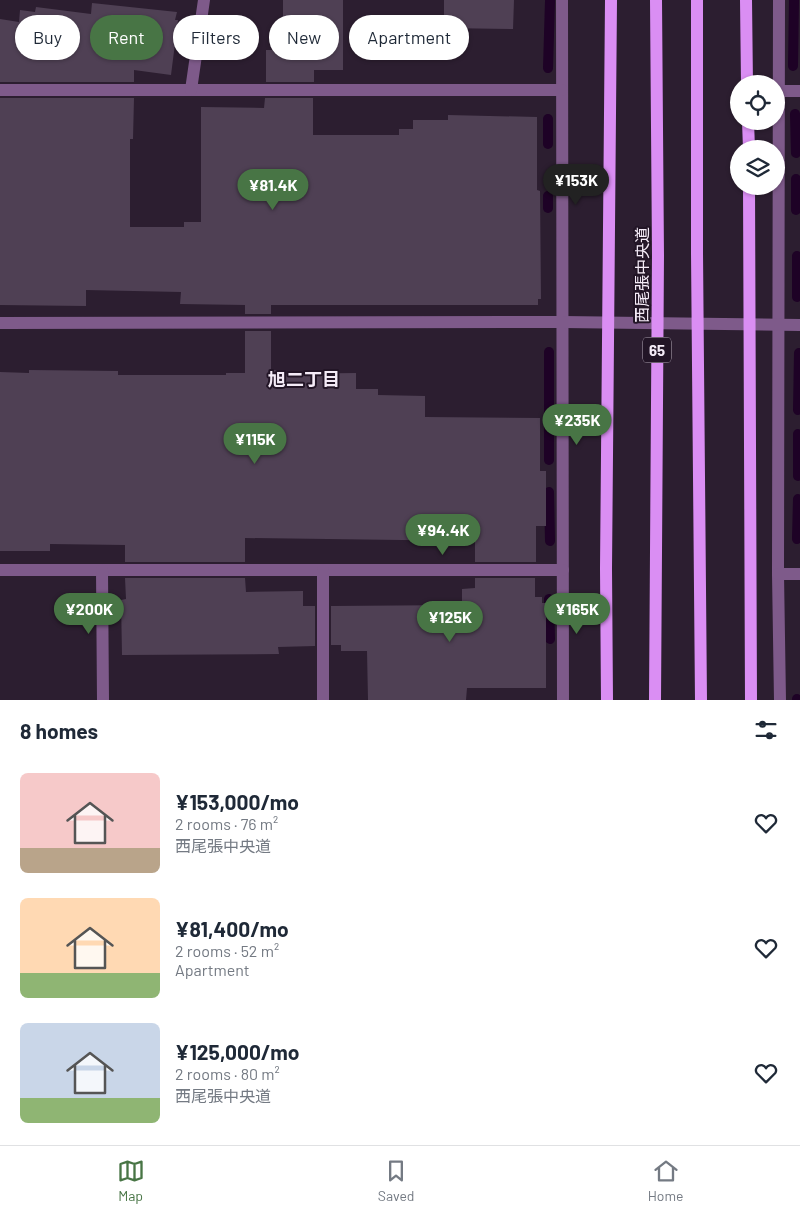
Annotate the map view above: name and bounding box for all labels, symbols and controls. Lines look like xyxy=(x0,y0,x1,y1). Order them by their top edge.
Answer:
chip: Buy xyxy=(15,15,80,60)
chip: Rent xyxy=(90,15,163,60)
chip: Filters xyxy=(173,15,259,60)
chip: New xyxy=(269,15,339,60)
chip: Apartment xyxy=(349,15,469,60)
map controls xyxy=(730,75,785,195)
button: locate xyxy=(730,75,785,130)
button: layers xyxy=(730,140,785,195)
pin: ¥153K xyxy=(541,164,611,206)
pin: ¥81.4K xyxy=(232,168,314,211)
text: ¥153K xyxy=(554,170,598,189)
text: ¥81.4K xyxy=(248,175,298,194)
street label: 西尾張中央道 xyxy=(632,227,651,323)
road number: 65 xyxy=(643,338,671,362)
district label: 旭二丁目 xyxy=(268,368,340,390)
pin: ¥235K xyxy=(542,404,612,446)
text: ¥235K xyxy=(554,410,601,429)
pin: ¥115K xyxy=(220,422,290,465)
text: ¥115K xyxy=(234,429,276,448)
pin: ¥94.4K xyxy=(402,514,484,556)
text: ¥94.4K xyxy=(416,520,470,539)
pin: ¥200K xyxy=(54,592,124,635)
pin: ¥165K xyxy=(542,592,612,635)
text: ¥200K xyxy=(65,599,113,618)
text: ¥165K xyxy=(555,599,599,618)
pin: ¥125K xyxy=(415,600,485,643)
text: ¥125K xyxy=(428,607,472,626)
icon: filters xyxy=(752,716,780,744)
text: 8 homes xyxy=(20,718,98,743)
text: ¥153,000/mo xyxy=(175,789,299,814)
icon: home xyxy=(60,793,120,853)
icon: heart xyxy=(752,809,780,837)
text: 2 rooms · 76 m² xyxy=(175,814,278,833)
text: 西尾張中央道 xyxy=(175,836,271,855)
text: ¥81,400/mo xyxy=(175,916,289,941)
icon: home xyxy=(60,918,120,978)
icon: heart xyxy=(752,934,780,962)
text: 2 rooms · 52 m² xyxy=(175,941,279,960)
text: Apartment xyxy=(175,960,250,979)
text: ¥125,000/mo xyxy=(175,1039,299,1064)
icon: home xyxy=(60,1043,120,1103)
icon: heart xyxy=(752,1059,780,1087)
text: 2 rooms · 80 m² xyxy=(175,1064,280,1083)
text: 西尾張中央道 xyxy=(175,1086,271,1105)
tab: Map xyxy=(117,1157,145,1204)
tab: Saved xyxy=(378,1157,415,1204)
tab: Home xyxy=(648,1157,683,1204)

